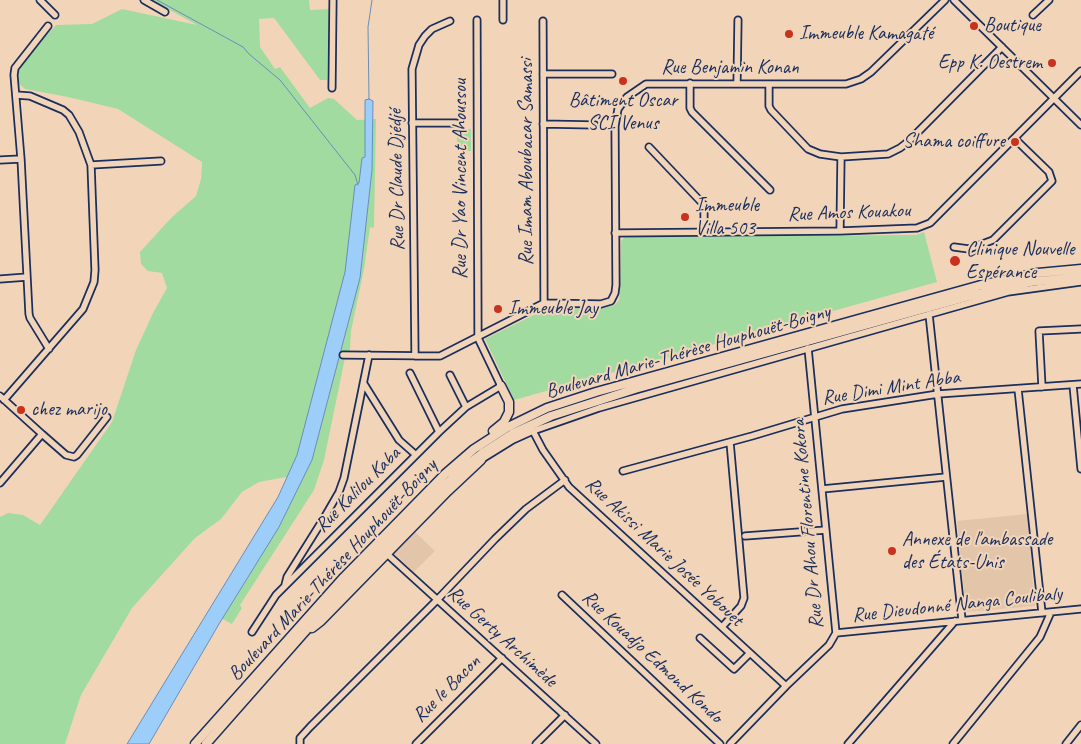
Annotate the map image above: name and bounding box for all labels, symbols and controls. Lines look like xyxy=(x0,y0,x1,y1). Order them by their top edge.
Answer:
place label: Boutique xyxy=(984,14,1041,38)
marker: Boutique xyxy=(968,20,980,32)
place label: Immeuble Kamagaté xyxy=(799,22,933,46)
marker: Immeuble Kamagaté xyxy=(783,28,795,40)
place label: Epp K. Oestrem xyxy=(938,51,1042,75)
street label: Rue Benjamin Konan xyxy=(661,56,799,80)
marker: Epp K. Oestrem xyxy=(1046,57,1058,69)
street label: Rue Imam Aboubacar Samassi xyxy=(515,58,539,266)
marker: Bâtiment Oscar SCI Venus xyxy=(617,75,629,87)
street label: Rue Dr Yao Vincent Ahoussou xyxy=(449,79,473,279)
place label: Bâtiment Oscar SCI Venus xyxy=(569,89,677,136)
street label: Rue Dr Claude Djédjé xyxy=(384,109,410,251)
place label: Shama coiffure xyxy=(903,130,1005,154)
marker: Shama coiffure xyxy=(1009,136,1021,148)
place label: Immeuble Villa 503 xyxy=(695,194,759,241)
street label: Rue Amos Kouakou xyxy=(787,199,911,227)
marker: Immeuble Villa 503 xyxy=(679,211,691,223)
place label: Clinique Nouvelle Espérance xyxy=(966,238,1074,285)
marker: Clinique Nouvelle Espérance xyxy=(948,254,962,268)
place label: Immeuble Jay xyxy=(508,297,598,321)
street label: Boulevard Marie-Thérèse Houphouët-Boigny xyxy=(543,300,833,404)
marker: Immeuble Jay xyxy=(492,303,504,315)
street label: Rue Dimi Mint Abba xyxy=(820,365,962,411)
place label: chez marijo xyxy=(31,398,107,422)
marker: chez marijo xyxy=(15,404,27,416)
street label: Rue Dr Ahou Florentine Kokora xyxy=(787,418,829,630)
street label: Rue Kalilou Kaba xyxy=(310,442,406,538)
street label: Boulevard Marie-Thérèse Houphouët-Boigny xyxy=(224,454,442,686)
street label: Rue Akissi Marie Josée Yobouet xyxy=(580,472,748,632)
place label: Annexe de l'ambassade des États-Unis xyxy=(902,528,1052,575)
marker: Annexe de l'ambassade des États-Unis xyxy=(886,545,898,557)
street label: Rue Gerty Archimède xyxy=(442,581,562,693)
street label: Rue Dieudonné Nanga Coulibaly xyxy=(851,582,1063,628)
street label: Rue Kouadjo Edmond Kondo xyxy=(577,586,727,728)
street label: Rue le Bacon xyxy=(408,650,486,728)

